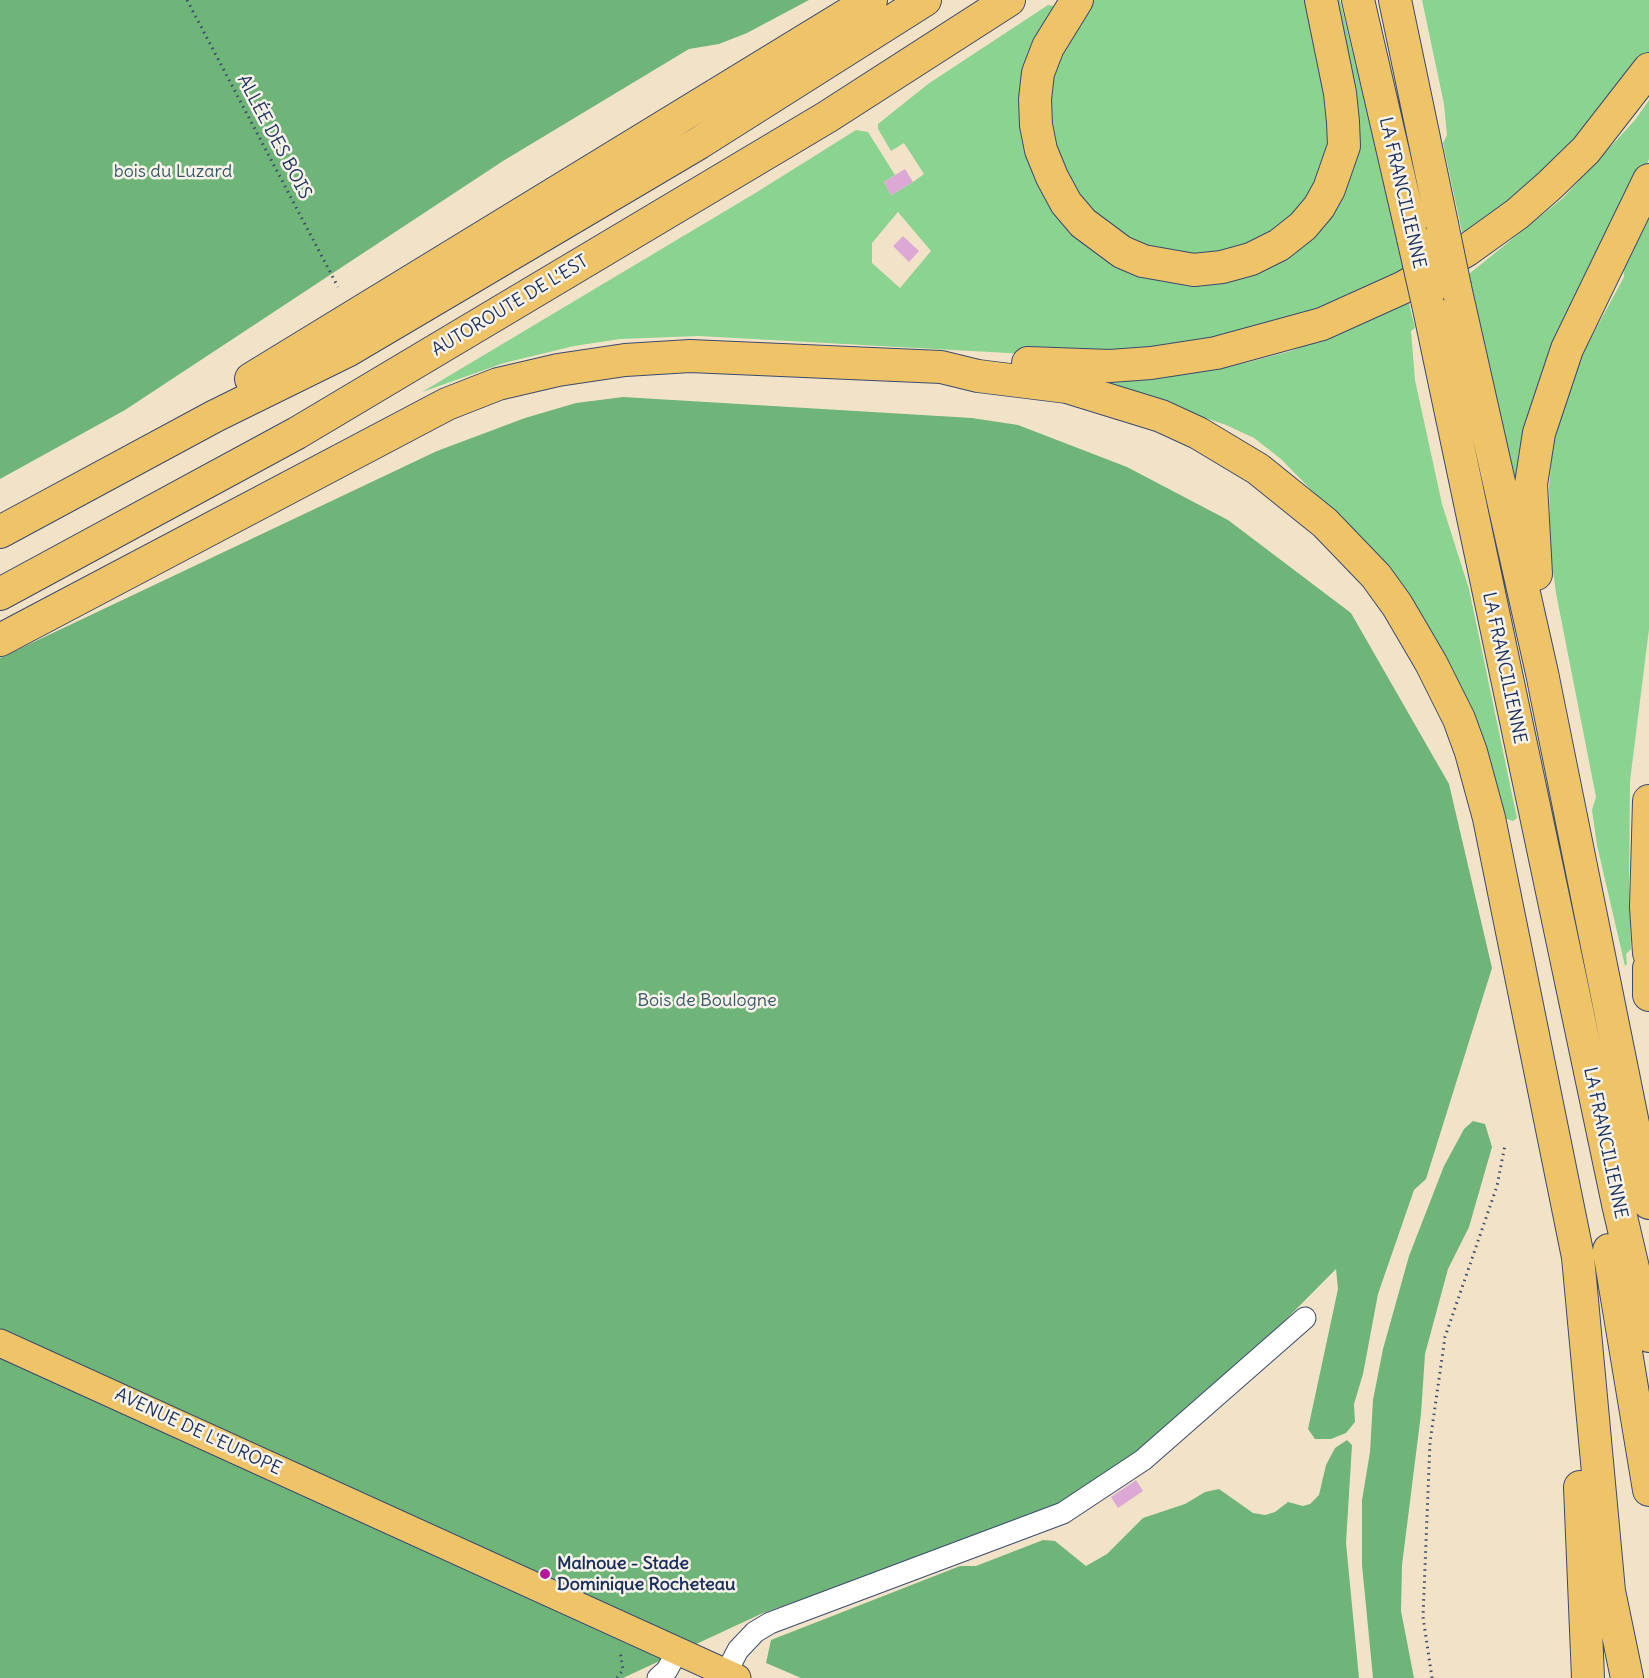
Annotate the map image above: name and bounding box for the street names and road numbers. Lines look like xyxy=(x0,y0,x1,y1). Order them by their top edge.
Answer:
street label: ALLÉE DES BOIS xyxy=(232,71,316,203)
street label: LA FRANCILIENNE xyxy=(1374,115,1430,271)
street label: AUTOROUTE DE L’EST xyxy=(428,251,592,361)
street label: LA FRANCILIENNE xyxy=(1477,590,1531,746)
street label: LA FRANCILIENNE xyxy=(1578,1065,1632,1221)
street label: AVENUE DE L'EUROPE xyxy=(111,1384,285,1480)

